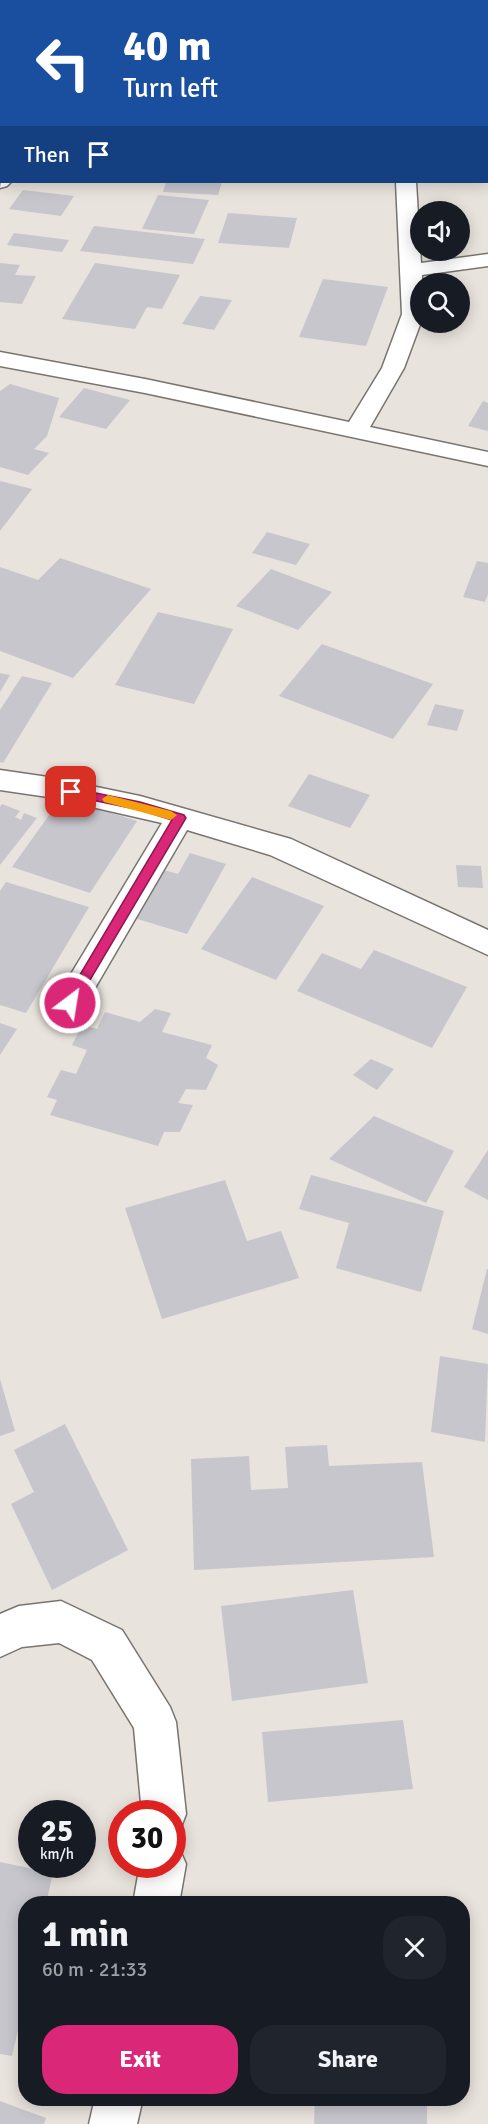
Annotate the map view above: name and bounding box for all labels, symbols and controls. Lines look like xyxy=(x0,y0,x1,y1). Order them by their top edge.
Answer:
text: 40 m xyxy=(123,21,212,72)
icon: left xyxy=(24,24,102,102)
text: Turn left xyxy=(123,72,218,105)
icon: arrive xyxy=(82,138,115,171)
text: Then xyxy=(24,141,70,168)
map controls xyxy=(410,201,470,333)
button: sound xyxy=(410,201,470,261)
button: search xyxy=(410,273,470,333)
pin xyxy=(45,766,96,817)
icon: arrive xyxy=(54,775,87,808)
position arrow xyxy=(38,971,102,1035)
speed limit sign: 30 xyxy=(108,1800,186,1878)
text: 25 xyxy=(41,1813,73,1850)
text: km/h xyxy=(40,1845,74,1863)
text: 1 min xyxy=(42,1912,129,1957)
button: close xyxy=(383,1916,446,1979)
text: 60 m · 21:33 xyxy=(42,1957,147,1982)
button: Exit xyxy=(42,2025,238,2094)
button: Share xyxy=(250,2025,446,2094)

